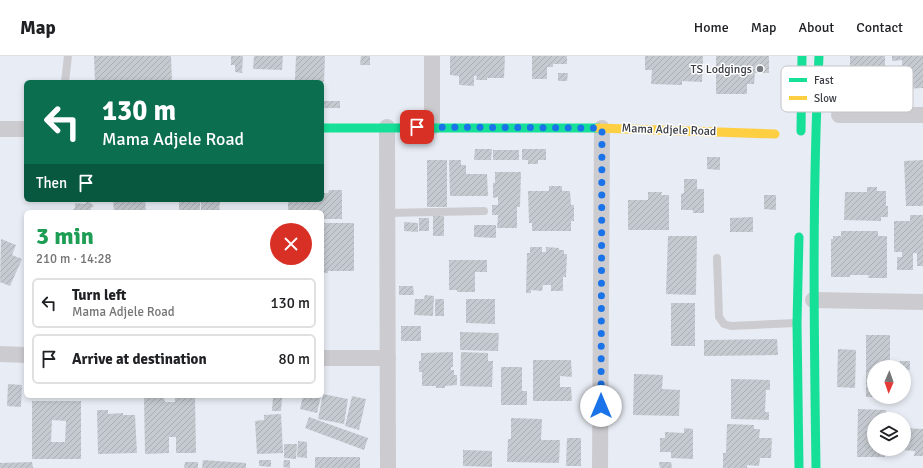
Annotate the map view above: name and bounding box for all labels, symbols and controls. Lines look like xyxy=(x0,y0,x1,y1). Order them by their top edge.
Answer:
text: Map xyxy=(20,16,56,40)
text: Home xyxy=(694,19,729,36)
text: Map xyxy=(751,19,776,36)
text: About xyxy=(798,19,834,36)
text: Contact xyxy=(856,19,903,36)
place label: TS Lodgings xyxy=(691,62,752,77)
marker: TS Lodgings xyxy=(755,64,765,74)
legend xyxy=(781,66,913,112)
text: Fast xyxy=(814,74,834,87)
text: Slow xyxy=(814,92,837,105)
text: 130 m xyxy=(102,94,176,128)
icon: left xyxy=(36,96,88,148)
pin xyxy=(400,110,434,144)
icon: arrive xyxy=(406,116,428,138)
street label: Mama Adjele Road xyxy=(621,121,717,139)
text: Mama Adjele Road xyxy=(102,128,244,150)
icon: arrive xyxy=(75,172,97,194)
text: Then xyxy=(36,174,67,192)
text: 3 min xyxy=(36,221,94,251)
button: close xyxy=(270,223,312,265)
text: 210 m · 14:28 xyxy=(36,251,112,267)
text: Turn left xyxy=(72,286,126,304)
icon: left xyxy=(38,292,60,314)
text: 130 m xyxy=(270,294,310,312)
text: Mama Adjele Road xyxy=(72,304,175,320)
icon: arrive xyxy=(38,348,60,370)
text: Arrive at destination xyxy=(72,350,207,368)
text: 80 m xyxy=(279,350,310,368)
north arrow xyxy=(867,360,911,404)
map controls xyxy=(867,360,911,456)
position arrow xyxy=(580,385,622,427)
button: layers xyxy=(867,412,911,456)

